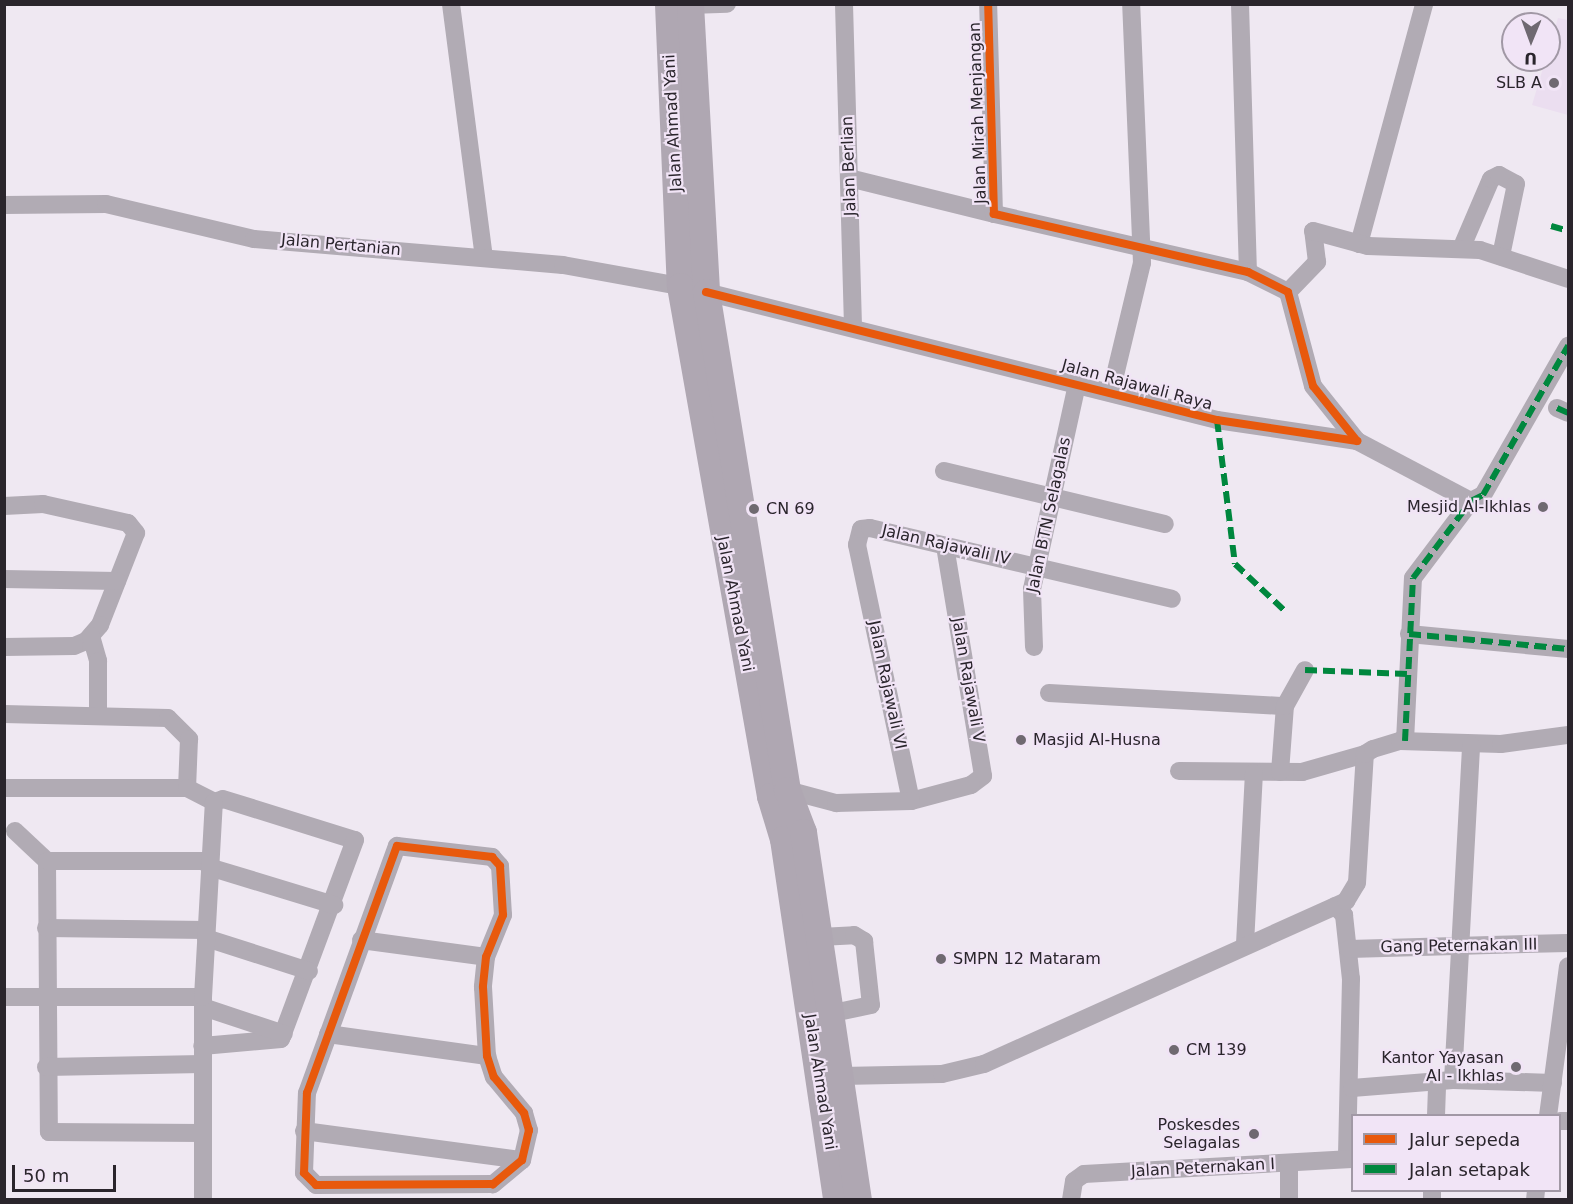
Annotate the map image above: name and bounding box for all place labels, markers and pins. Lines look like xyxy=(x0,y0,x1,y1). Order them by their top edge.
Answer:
place label: SLB A xyxy=(1496,73,1542,93)
marker: SLB A xyxy=(1547,76,1561,90)
place label: Mesjid Al-Ikhlas xyxy=(1407,497,1531,517)
place label: CN 69 xyxy=(766,499,815,519)
marker: Mesjid Al-Ikhlas xyxy=(1536,500,1550,514)
marker: CN 69 xyxy=(747,502,761,516)
place label: Masjid Al-Husna xyxy=(1033,730,1161,750)
marker: Masjid Al-Husna xyxy=(1014,733,1028,747)
place label: SMPN 12 Mataram xyxy=(953,949,1101,969)
marker: SMPN 12 Mataram xyxy=(934,952,948,966)
place label: CM 139 xyxy=(1186,1040,1247,1060)
marker: CM 139 xyxy=(1167,1043,1181,1057)
place label: Kantor Yayasan Al - Ikhlas xyxy=(1381,1048,1504,1086)
marker: Kantor Yayasan Al - Ikhlas xyxy=(1509,1060,1523,1074)
place label: Poskesdes Selagalas xyxy=(1158,1115,1240,1153)
marker: Poskesdes Selagalas xyxy=(1245,1125,1263,1143)

